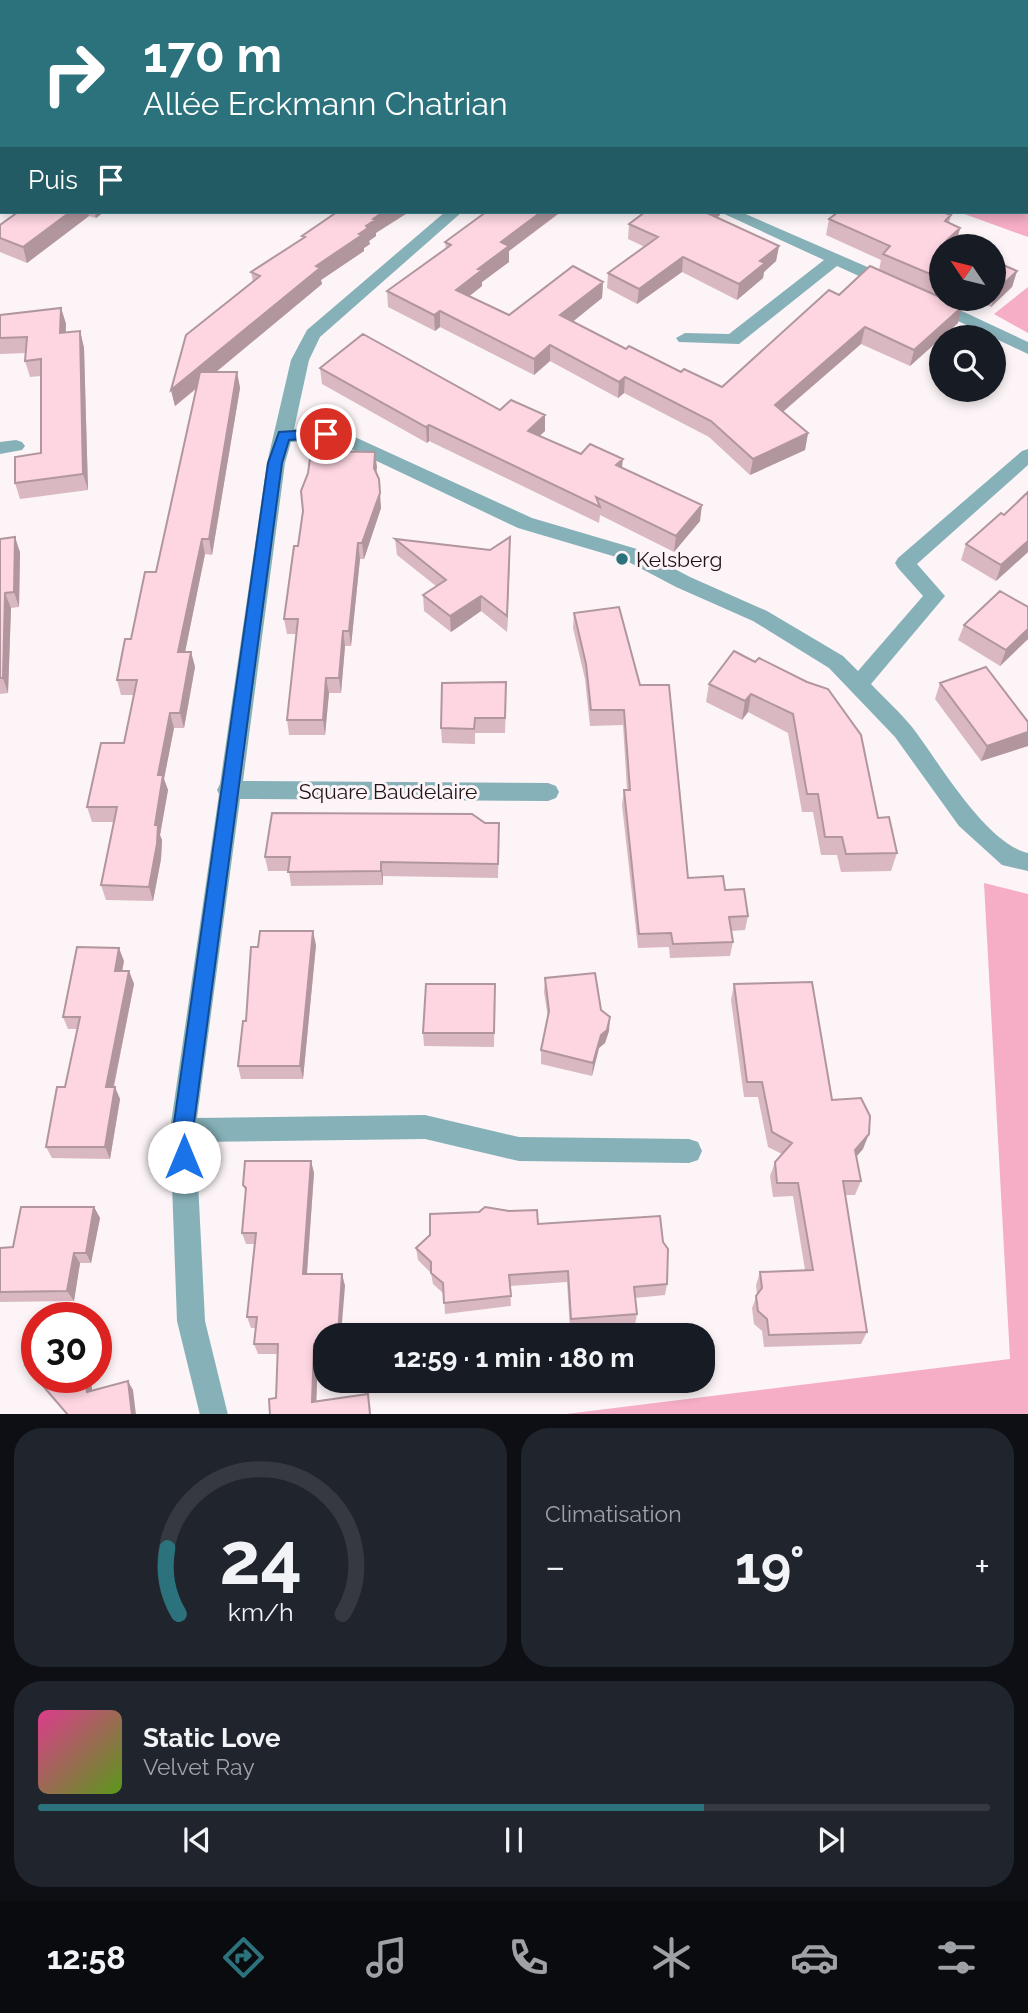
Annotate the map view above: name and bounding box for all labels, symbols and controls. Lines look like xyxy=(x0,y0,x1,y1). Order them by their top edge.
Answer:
text: 170 m xyxy=(143,26,282,83)
icon: right xyxy=(28,28,119,119)
text: Allée Erckmann Chatrian xyxy=(143,85,508,122)
icon: arrive xyxy=(92,161,130,199)
text: Puis xyxy=(28,165,78,195)
north arrow xyxy=(929,234,1006,312)
map controls xyxy=(929,234,1006,402)
button: search xyxy=(929,325,1006,402)
pin xyxy=(296,404,356,464)
icon: arrive xyxy=(307,415,345,453)
place label: Kelsberg xyxy=(636,547,722,572)
marker: Kelsberg xyxy=(614,551,630,567)
street label: Square Baudelaire xyxy=(299,779,477,804)
position arrow xyxy=(147,1120,221,1194)
speed limit sign: 30 xyxy=(21,1302,112,1393)
text: 12:59 · 1 min · 180 m xyxy=(394,1343,634,1373)
text: Climatisation xyxy=(545,1500,682,1527)
text: 24 xyxy=(219,1516,302,1601)
text: 19° xyxy=(735,1535,805,1596)
text: − xyxy=(545,1544,565,1589)
text: + xyxy=(974,1544,990,1589)
text: km/h xyxy=(228,1596,293,1626)
text: Static Love xyxy=(143,1723,281,1753)
text: Velvet Ray xyxy=(143,1753,255,1780)
icon: previous xyxy=(178,1821,216,1859)
icon: pause xyxy=(495,1821,533,1859)
icon: next xyxy=(812,1821,850,1859)
icon: directions xyxy=(219,1933,268,1982)
icon: music xyxy=(362,1933,411,1982)
icon: phone xyxy=(504,1933,553,1982)
icon: climate xyxy=(647,1933,696,1982)
icon: car xyxy=(790,1933,839,1982)
icon: filters xyxy=(932,1933,981,1982)
text: 12:58 xyxy=(47,1939,126,1976)

